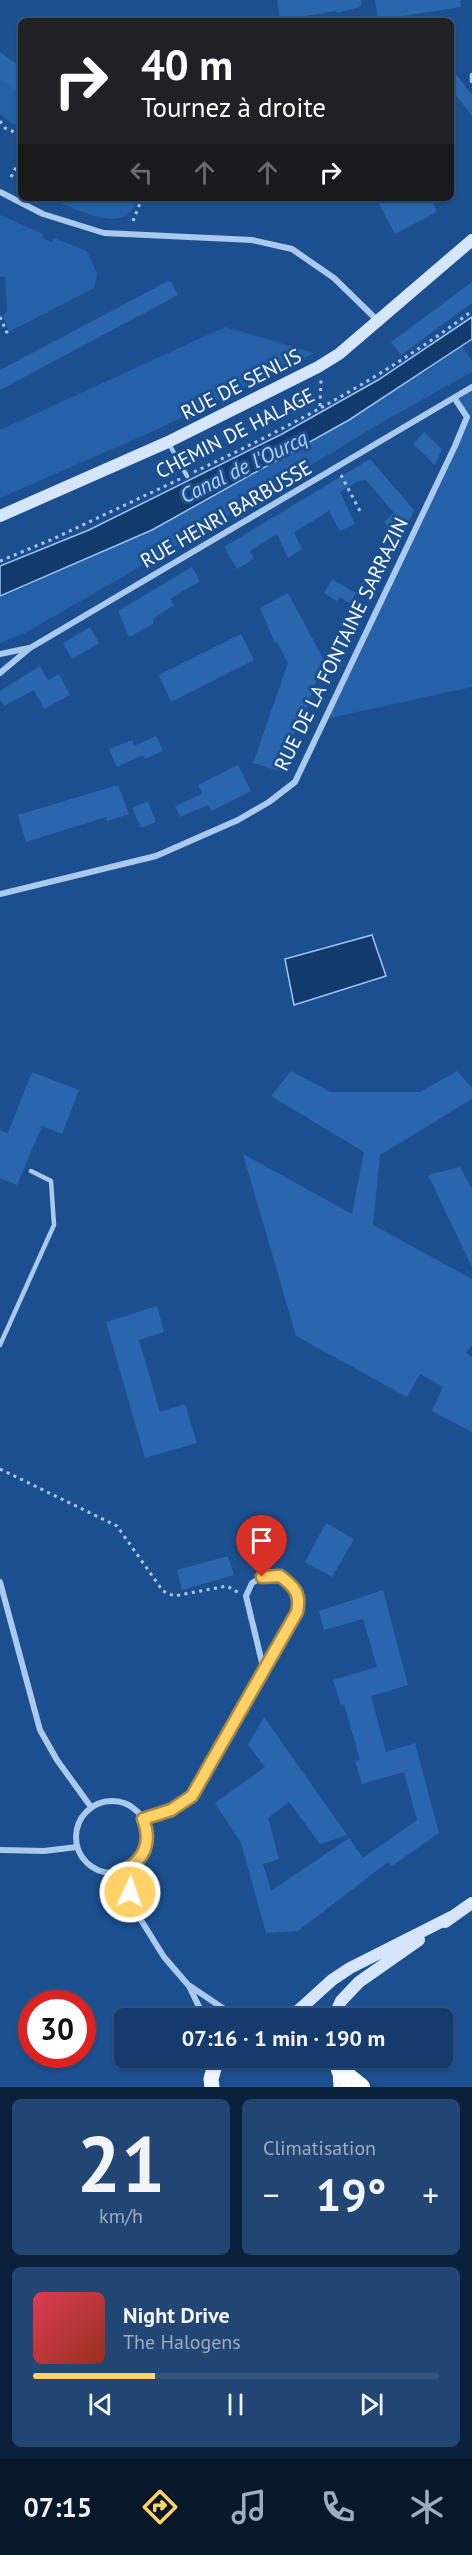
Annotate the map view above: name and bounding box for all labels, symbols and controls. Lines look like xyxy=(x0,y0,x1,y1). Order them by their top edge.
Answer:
text: 40 m xyxy=(141,37,233,92)
icon: right xyxy=(42,42,120,120)
text: Tournez à droite xyxy=(141,90,326,124)
icon: left xyxy=(125,156,158,189)
icon: ahead xyxy=(188,156,221,189)
icon: ahead xyxy=(251,156,284,189)
icon: right xyxy=(314,156,347,189)
street label: RUE DE SENLIS xyxy=(176,343,306,425)
street label: CHEMIN DE HALAGE xyxy=(151,382,319,484)
water label: Canal de l'Ourcq xyxy=(176,424,312,509)
street label: RUE HENRI BARBUSSE xyxy=(136,454,316,574)
street label: RUE DE LA FONTAINE SARRAZIN xyxy=(268,513,414,775)
pin xyxy=(236,1515,287,1577)
icon: arrive xyxy=(245,1524,278,1557)
position arrow xyxy=(98,1860,162,1924)
speed limit sign: 30 xyxy=(18,1990,96,2068)
text: 07:16 · 1 min · 190 m xyxy=(182,2024,385,2052)
text: 21 xyxy=(77,2113,165,2214)
text: Climatisation xyxy=(263,2135,376,2161)
text: 19° xyxy=(316,2165,386,2223)
text: − xyxy=(263,2173,280,2216)
text: + xyxy=(422,2173,439,2216)
text: km/h xyxy=(99,2203,143,2229)
text: Night Drive xyxy=(123,2301,230,2329)
text: The Halogens xyxy=(123,2329,241,2355)
icon: previous xyxy=(84,2388,117,2421)
icon: pause xyxy=(219,2388,252,2421)
icon: next xyxy=(355,2388,388,2421)
icon: directions xyxy=(139,2486,181,2528)
icon: music xyxy=(228,2486,270,2528)
icon: phone xyxy=(317,2486,359,2528)
icon: climate xyxy=(406,2486,448,2528)
text: 07:15 xyxy=(24,2490,92,2524)

